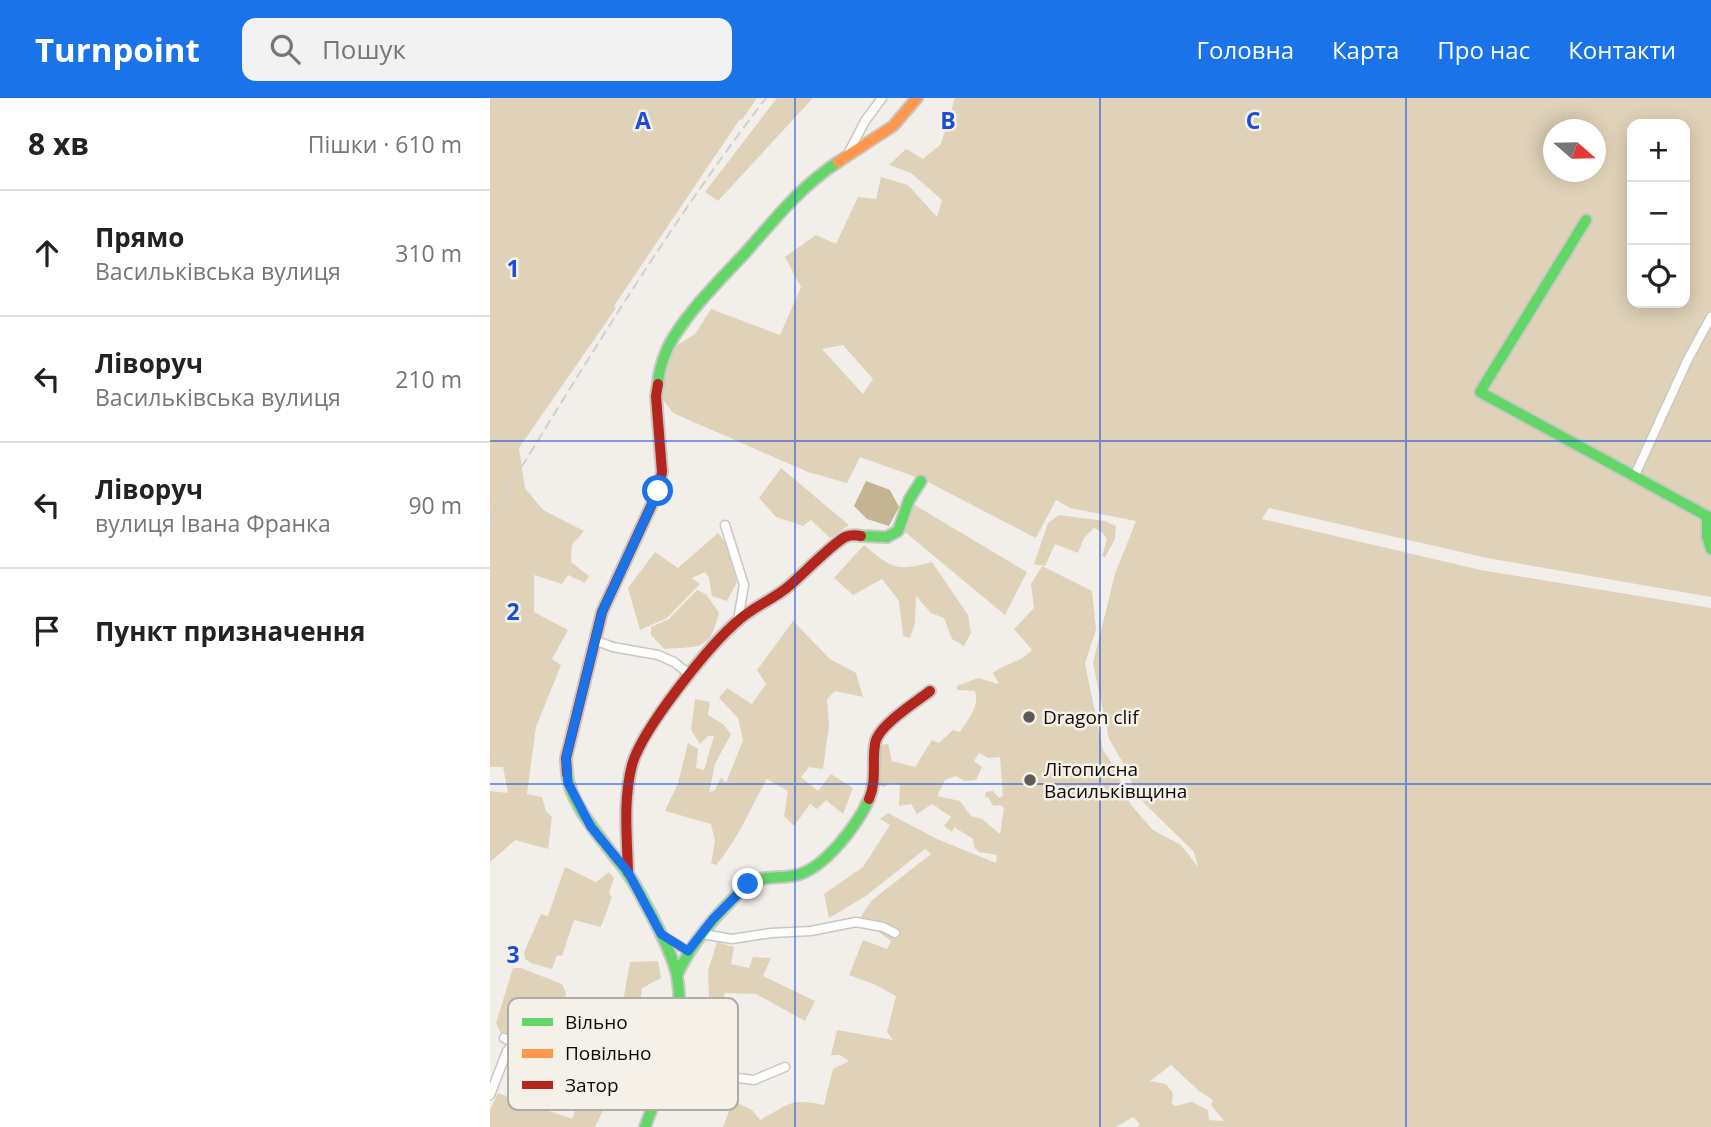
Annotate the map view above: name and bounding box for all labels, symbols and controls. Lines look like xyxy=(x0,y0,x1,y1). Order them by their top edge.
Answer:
search box xyxy=(242,18,732,81)
text: Turnpoint xyxy=(35,27,200,72)
icon: search xyxy=(266,30,304,68)
text: Пошук xyxy=(322,31,406,67)
text: Головна xyxy=(1197,33,1294,66)
text: Карта xyxy=(1332,33,1399,66)
text: Про нас xyxy=(1437,33,1530,66)
text: Контакти xyxy=(1568,33,1676,66)
text: A xyxy=(635,104,651,136)
text: B xyxy=(940,104,956,136)
text: C xyxy=(1246,104,1260,136)
north arrow xyxy=(1543,119,1606,182)
map controls xyxy=(1627,119,1690,308)
button: + xyxy=(1627,119,1690,182)
text: 8 хв xyxy=(28,123,89,164)
text: Пішки · 610 m xyxy=(308,128,462,160)
button: − xyxy=(1627,182,1690,245)
text: Прямо xyxy=(95,219,184,255)
icon: ahead xyxy=(28,234,66,272)
text: 310 m xyxy=(395,237,462,269)
button: locate xyxy=(1627,245,1690,308)
text: 1 xyxy=(506,252,520,284)
text: Васильківська вулиця xyxy=(95,255,341,287)
text: Ліворуч xyxy=(95,345,203,381)
icon: left xyxy=(28,360,66,398)
text: 210 m xyxy=(395,363,462,395)
text: Васильківська вулиця xyxy=(95,381,341,413)
text: Ліворуч xyxy=(95,471,203,507)
route start xyxy=(642,475,673,506)
icon: left xyxy=(28,486,66,524)
text: 90 m xyxy=(408,489,462,521)
text: вулиця Івана Франка xyxy=(95,507,331,539)
text: 2 xyxy=(506,595,520,627)
icon: arrive xyxy=(28,612,66,650)
text: Пункт призначення xyxy=(95,613,365,649)
place label: Dragon clif xyxy=(1043,704,1140,730)
marker: Dragon clif xyxy=(1021,709,1037,725)
place label: Літописна Васильківщина xyxy=(1044,756,1187,804)
marker: Літописна Васильківщина xyxy=(1022,772,1038,788)
route end xyxy=(732,868,763,899)
text: 3 xyxy=(506,938,520,970)
legend xyxy=(508,998,738,1110)
text: Вільно xyxy=(565,1009,628,1035)
text: Повільно xyxy=(565,1040,652,1066)
text: Затор xyxy=(565,1072,619,1098)

